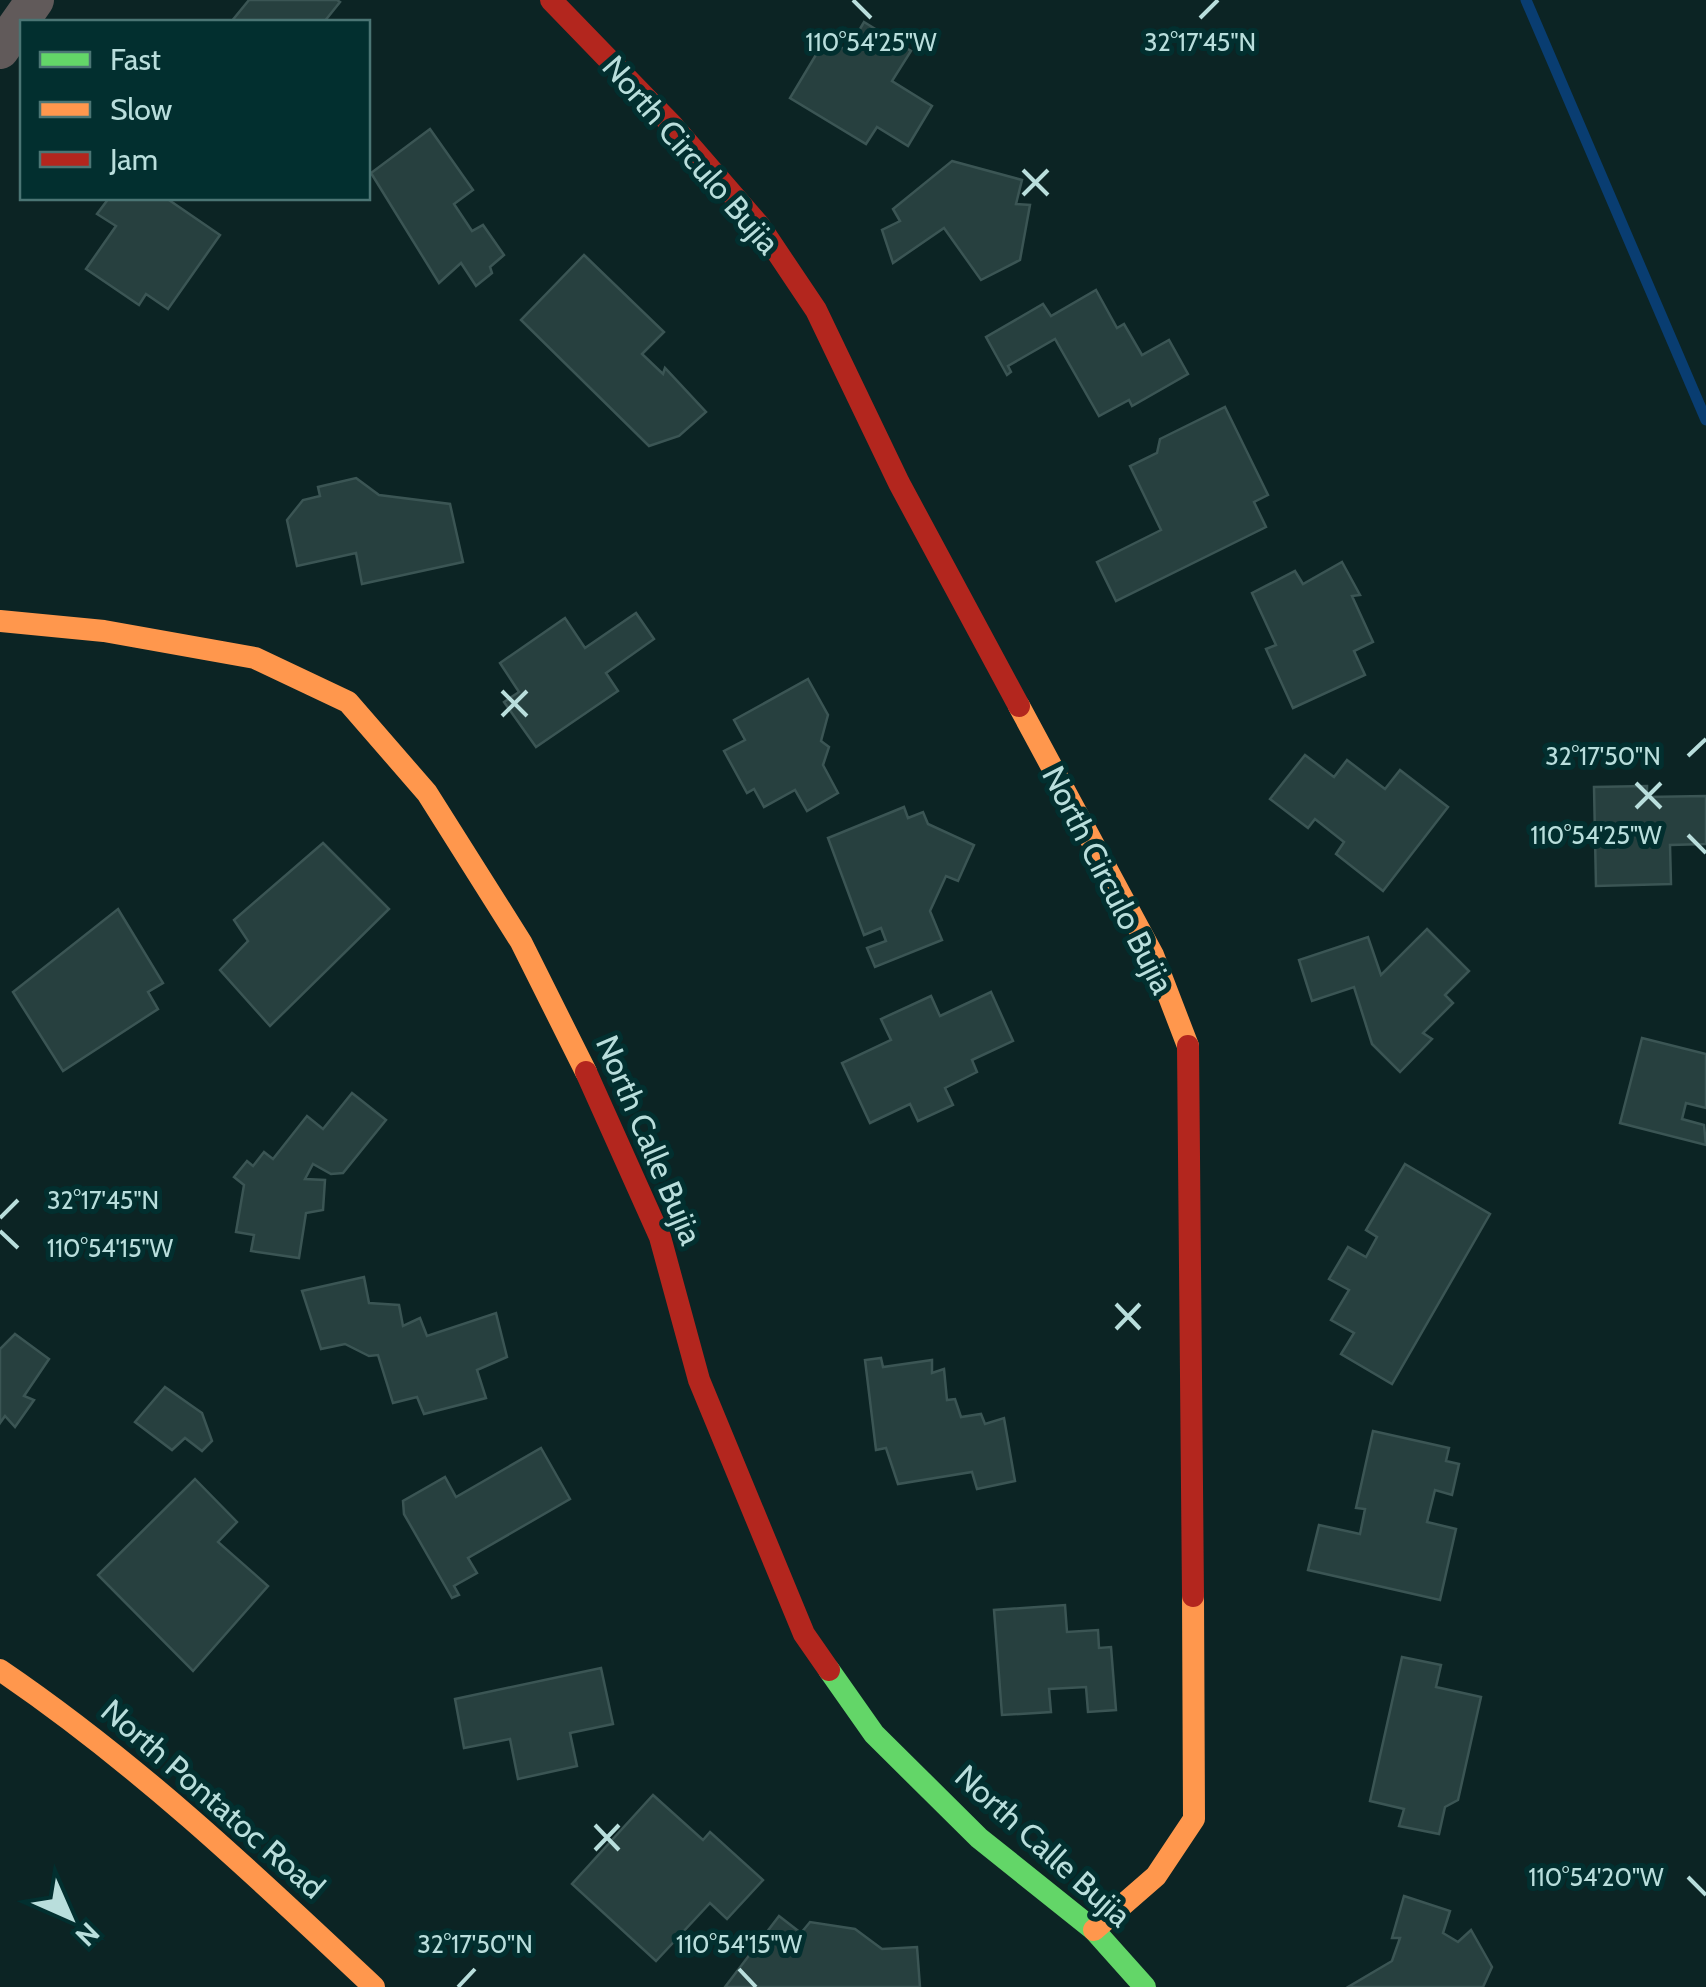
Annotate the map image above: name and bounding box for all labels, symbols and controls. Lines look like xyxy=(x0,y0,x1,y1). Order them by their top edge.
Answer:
legend xyxy=(20,20,370,200)
text: 110°54'25"W xyxy=(805,27,937,57)
text: 32°17'45"N xyxy=(1144,27,1256,57)
text: Fast xyxy=(110,41,161,78)
street label: North Circulo Bujia xyxy=(595,47,789,262)
text: Slow xyxy=(110,91,173,128)
text: Jam xyxy=(109,141,158,178)
text: 32°17'50"N xyxy=(1545,741,1661,771)
street label: North Circulo Bujia xyxy=(1034,759,1183,1001)
text: 110°54'25"W xyxy=(1530,820,1662,850)
street label: North Calle Bujia xyxy=(588,1029,711,1251)
text: 32°17'45"N xyxy=(47,1185,159,1215)
text: 110°54'15"W xyxy=(47,1233,174,1263)
street label: North Pontatoc Road xyxy=(94,1691,333,1906)
street label: North Calle Bujia xyxy=(947,1756,1140,1935)
text: 110°54'20"W xyxy=(1528,1862,1664,1892)
north arrow xyxy=(20,1867,120,1967)
text: N xyxy=(69,1916,107,1954)
text: 32°17'50"N xyxy=(417,1929,533,1959)
text: 110°54'15"W xyxy=(676,1929,803,1959)

